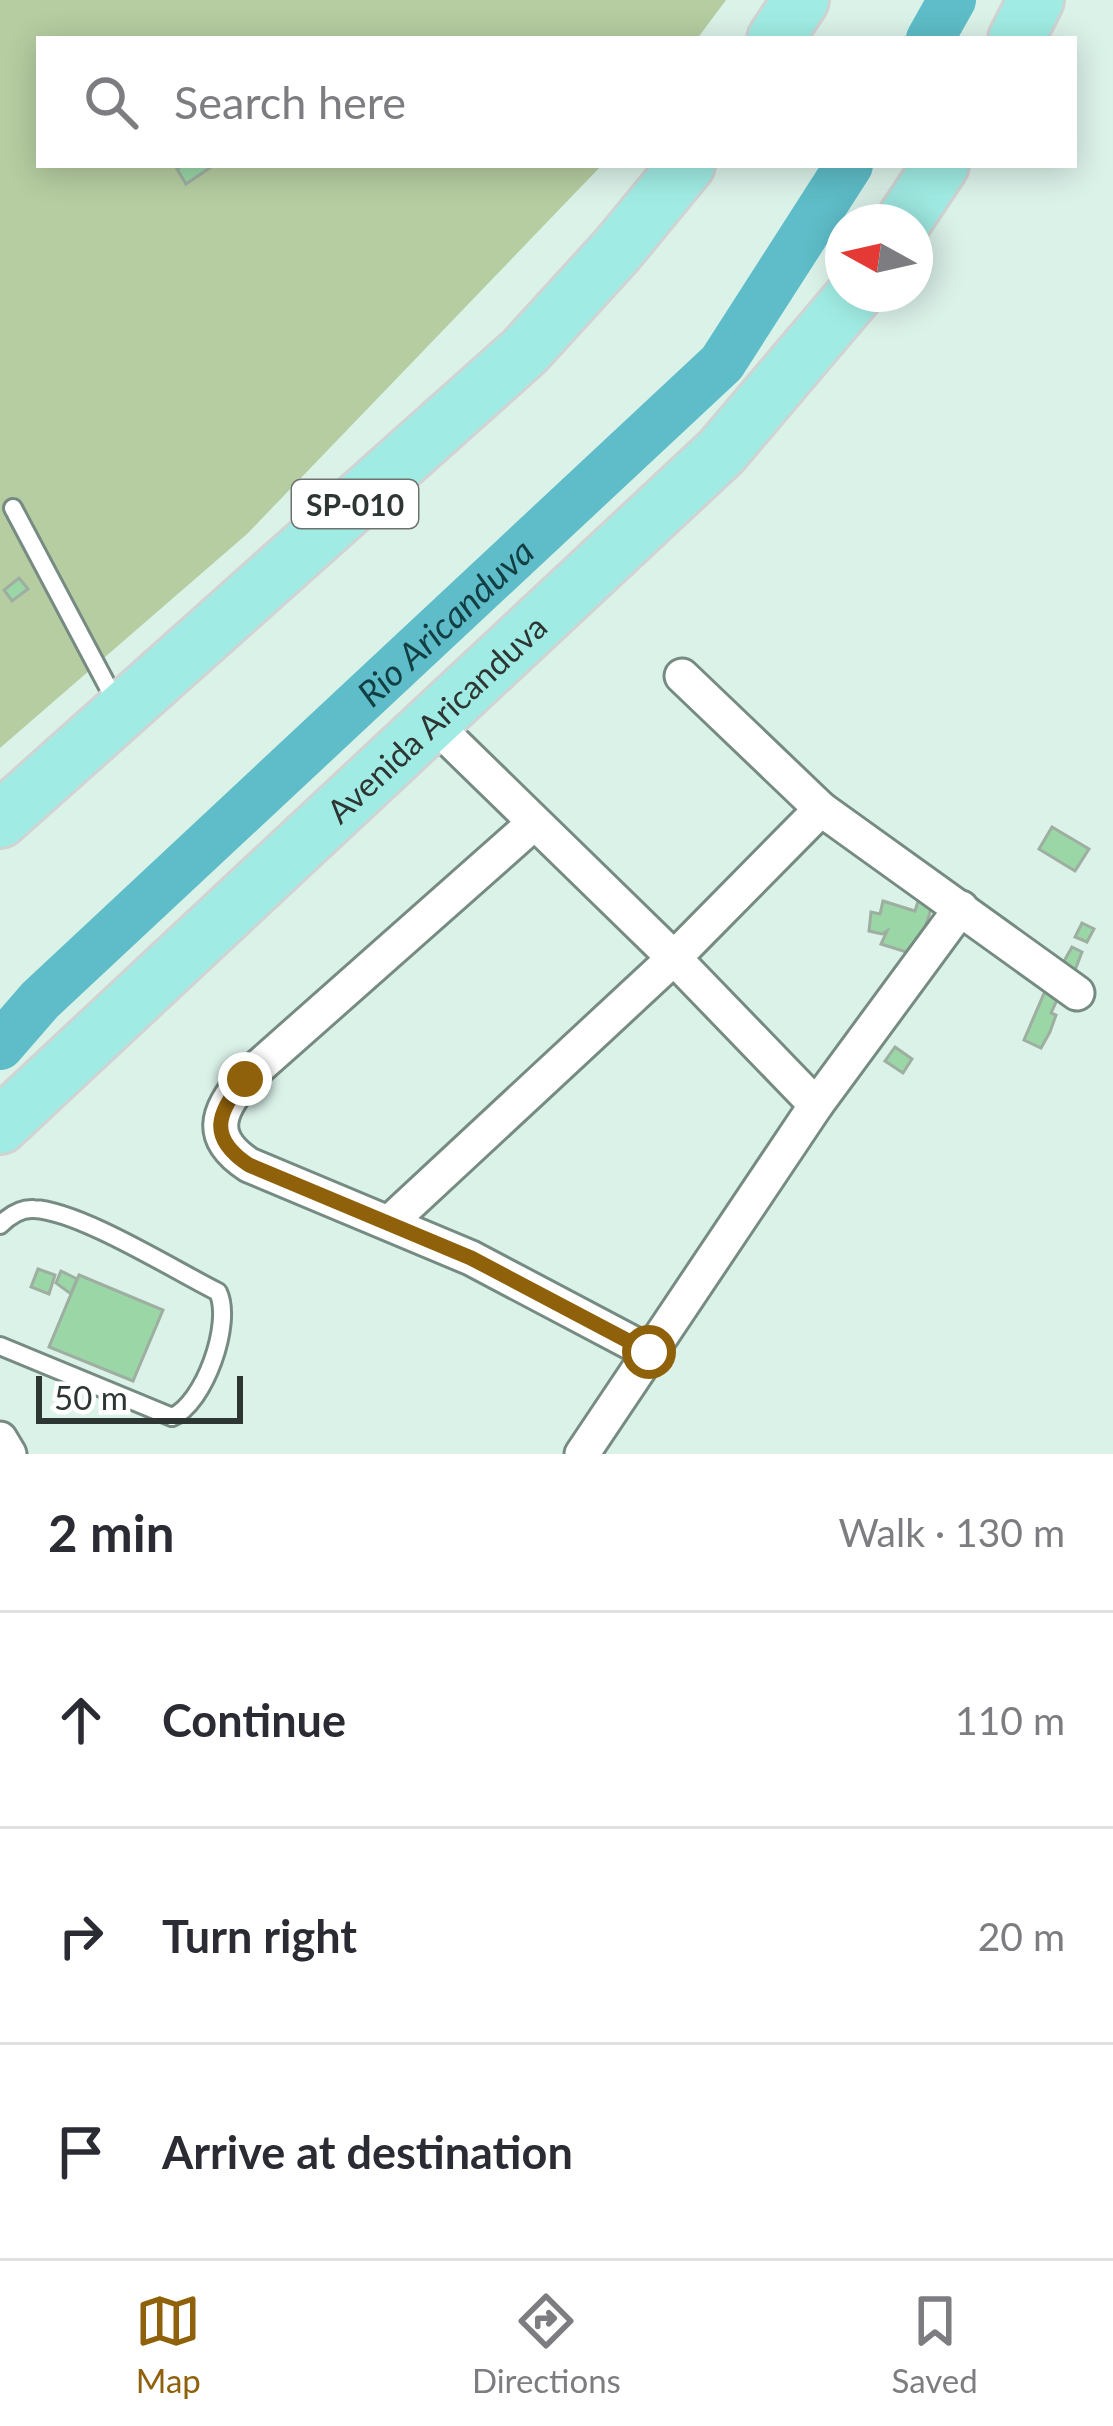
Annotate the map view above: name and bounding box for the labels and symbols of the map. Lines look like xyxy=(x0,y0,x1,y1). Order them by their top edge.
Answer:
north arrow xyxy=(825,204,933,312)
road number: SP-010 xyxy=(292,480,418,528)
water label: Rio Aricanduva xyxy=(348,529,542,715)
street label: Avenida Aricanduva xyxy=(318,606,554,831)
route end xyxy=(218,1052,272,1106)
route start xyxy=(622,1325,676,1379)
scale bar xyxy=(36,1370,243,1423)

